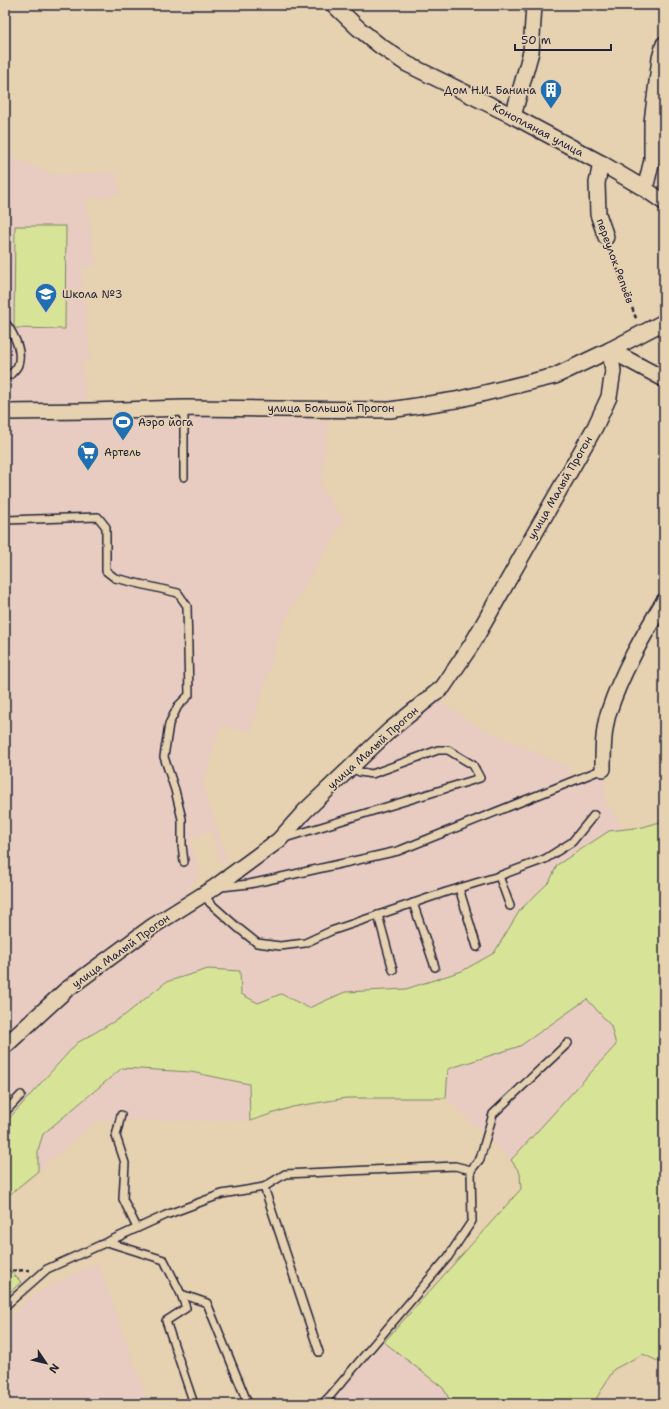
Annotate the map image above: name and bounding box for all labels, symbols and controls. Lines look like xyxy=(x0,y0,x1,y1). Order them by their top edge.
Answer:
scale bar xyxy=(515,26,611,52)
text: 50 m xyxy=(521,32,551,48)
building icon: Дом Н.И. Банина xyxy=(538,77,564,110)
place label: Дом Н.И. Банина xyxy=(444,83,536,98)
street label: Конопляная улица xyxy=(490,100,586,160)
street label: переулок Репьёв xyxy=(593,216,637,306)
school or university icon: Школа №3 xyxy=(33,281,59,314)
place label: Школа №3 xyxy=(62,287,122,302)
street label: улица Большой Прогон xyxy=(267,401,395,416)
sports icon: Аэро йога xyxy=(110,409,136,442)
place label: Аэро йога xyxy=(138,415,193,430)
street label: улица Малый Прогон xyxy=(524,433,596,543)
supermarket icon: Артель xyxy=(75,439,101,472)
place label: Артель xyxy=(104,445,141,460)
street label: улица Малый Прогон xyxy=(324,703,422,793)
street label: улица Малый Прогон xyxy=(69,910,173,992)
north arrow xyxy=(26,1343,66,1383)
text: N xyxy=(45,1361,62,1377)

